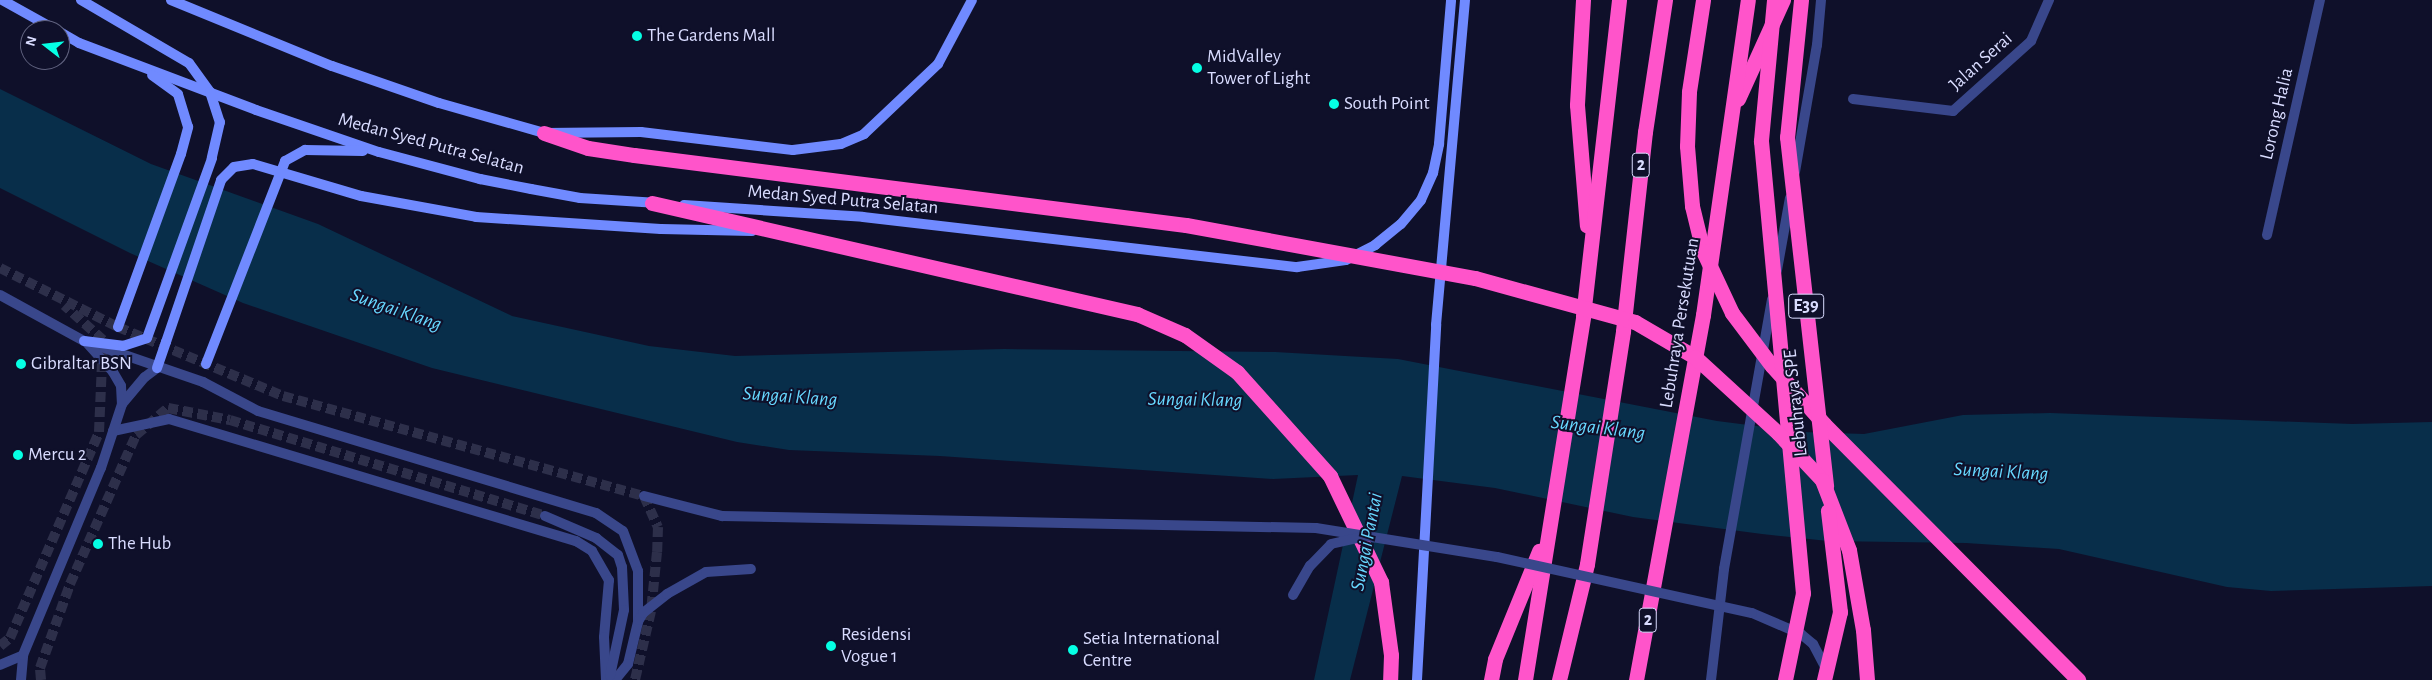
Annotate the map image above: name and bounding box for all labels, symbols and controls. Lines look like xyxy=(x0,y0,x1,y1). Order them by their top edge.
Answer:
north arrow xyxy=(20,20,70,70)
place label: The Gardens Mall xyxy=(647,25,775,47)
street label: Jalan Serai xyxy=(1945,28,2017,96)
marker: The Gardens Mall xyxy=(631,30,643,42)
text: N xyxy=(23,35,40,48)
place label: MidValley Tower of Light xyxy=(1207,46,1310,90)
marker: MidValley Tower of Light xyxy=(1191,62,1203,74)
street label: Lorong Halia xyxy=(2255,66,2299,162)
place label: South Point xyxy=(1344,93,1430,115)
marker: South Point xyxy=(1328,98,1340,110)
street label: Medan Syed Putra Selatan xyxy=(336,108,526,180)
road number: 2 xyxy=(1631,150,1651,180)
street label: Medan Syed Putra Selatan xyxy=(747,180,939,220)
street label: Lebuhraya Persekutuan xyxy=(1655,236,1705,410)
water label: Sungai Klang xyxy=(347,283,445,337)
road number: E39 xyxy=(1787,290,1825,322)
street label: Lebuhraya SPE xyxy=(1779,348,1813,458)
place label: Gibraltar BSN xyxy=(31,353,132,375)
marker: Gibraltar BSN xyxy=(15,358,27,370)
water label: Sungai Klang xyxy=(742,382,838,412)
water label: Sungai Klang xyxy=(1147,387,1243,413)
water label: Sungai Klang xyxy=(1549,410,1647,446)
place label: Mercu 2 xyxy=(28,444,86,466)
marker: Mercu 2 xyxy=(12,449,24,461)
water label: Sungai Klang xyxy=(1953,458,2049,486)
water label: Sungai Pantai xyxy=(1346,491,1388,593)
place label: The Hub xyxy=(108,533,171,555)
marker: The Hub xyxy=(92,538,104,550)
road number: 2 xyxy=(1638,604,1658,636)
place label: Residensi Vogue 1 xyxy=(841,624,911,668)
place label: Setia International Centre xyxy=(1083,628,1220,672)
marker: Residensi Vogue 1 xyxy=(825,640,837,652)
marker: Setia International Centre xyxy=(1067,644,1079,656)

